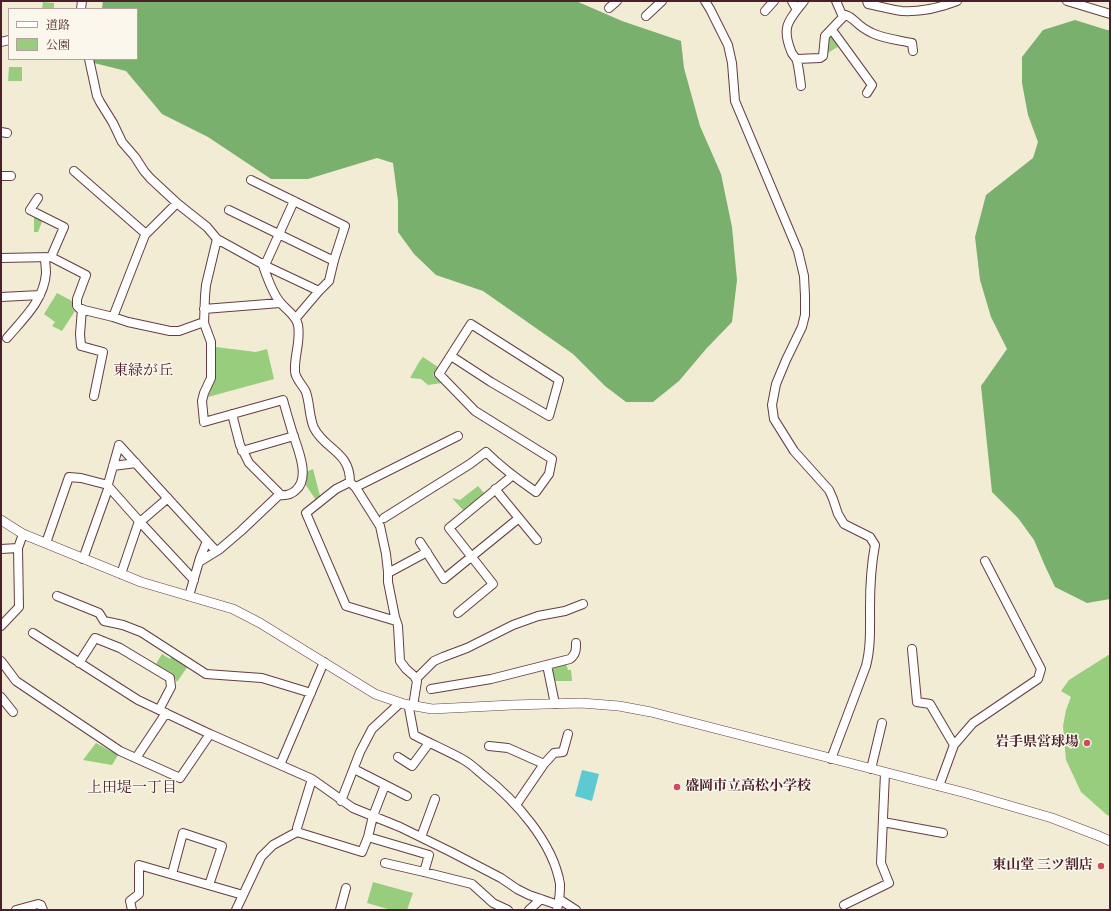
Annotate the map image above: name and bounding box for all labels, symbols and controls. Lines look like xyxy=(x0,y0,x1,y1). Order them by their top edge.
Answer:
legend xyxy=(8,8,138,60)
text: 道路 xyxy=(46,18,70,34)
text: 公園 xyxy=(46,38,70,54)
district label: 東緑が丘 xyxy=(113,363,173,381)
place label: 岩手県営球場 xyxy=(995,735,1079,751)
marker: 岩手県営球場 xyxy=(1082,738,1092,748)
place label: 盛岡市立高松小学校 xyxy=(685,779,811,795)
district label: 上田堤一丁目 xyxy=(87,780,177,798)
marker: 盛岡市立高松小学校 xyxy=(672,782,682,792)
place label: 東山堂 三ツ割店 xyxy=(992,858,1093,874)
marker: 東山堂 三ツ割店 xyxy=(1096,861,1106,871)

